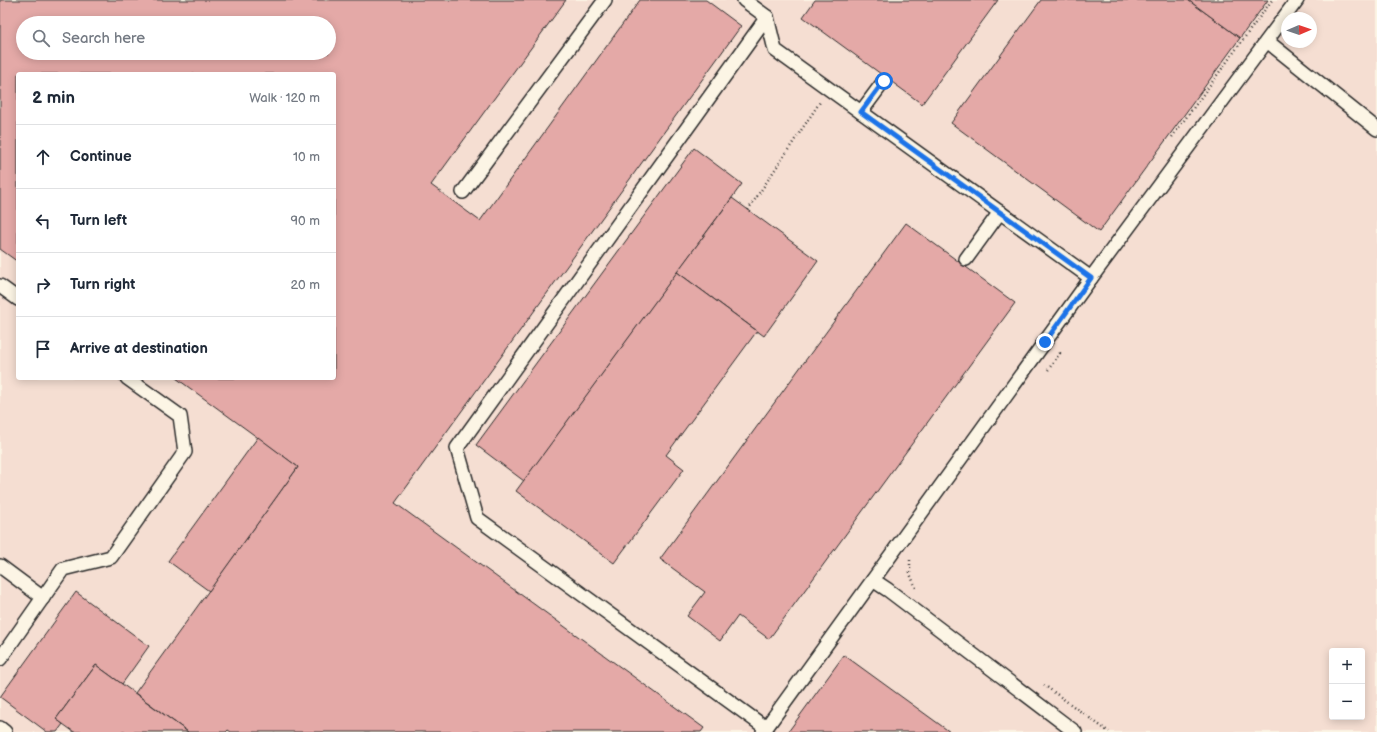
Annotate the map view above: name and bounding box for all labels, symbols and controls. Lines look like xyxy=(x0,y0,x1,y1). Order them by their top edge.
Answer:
north arrow xyxy=(1281,12,1317,48)
search box xyxy=(16,16,336,60)
icon: search xyxy=(30,27,52,49)
text: Search here xyxy=(62,29,145,48)
route start xyxy=(875,72,893,90)
text: 2 min xyxy=(32,88,75,108)
text: Walk · 120 m xyxy=(249,90,320,106)
icon: ahead xyxy=(32,146,54,168)
text: Continue xyxy=(70,147,132,166)
text: 10 m xyxy=(293,149,320,165)
icon: left xyxy=(32,210,54,232)
text: Turn left xyxy=(70,211,127,230)
text: 90 m xyxy=(291,213,320,229)
icon: right xyxy=(32,274,54,296)
text: Turn right xyxy=(70,275,135,294)
text: 20 m xyxy=(290,277,320,293)
route end xyxy=(1036,333,1054,351)
icon: arrive xyxy=(32,338,54,360)
text: Arrive at destination xyxy=(70,339,208,358)
map controls xyxy=(1329,648,1365,720)
button: + xyxy=(1329,648,1365,684)
button: − xyxy=(1329,684,1365,720)

